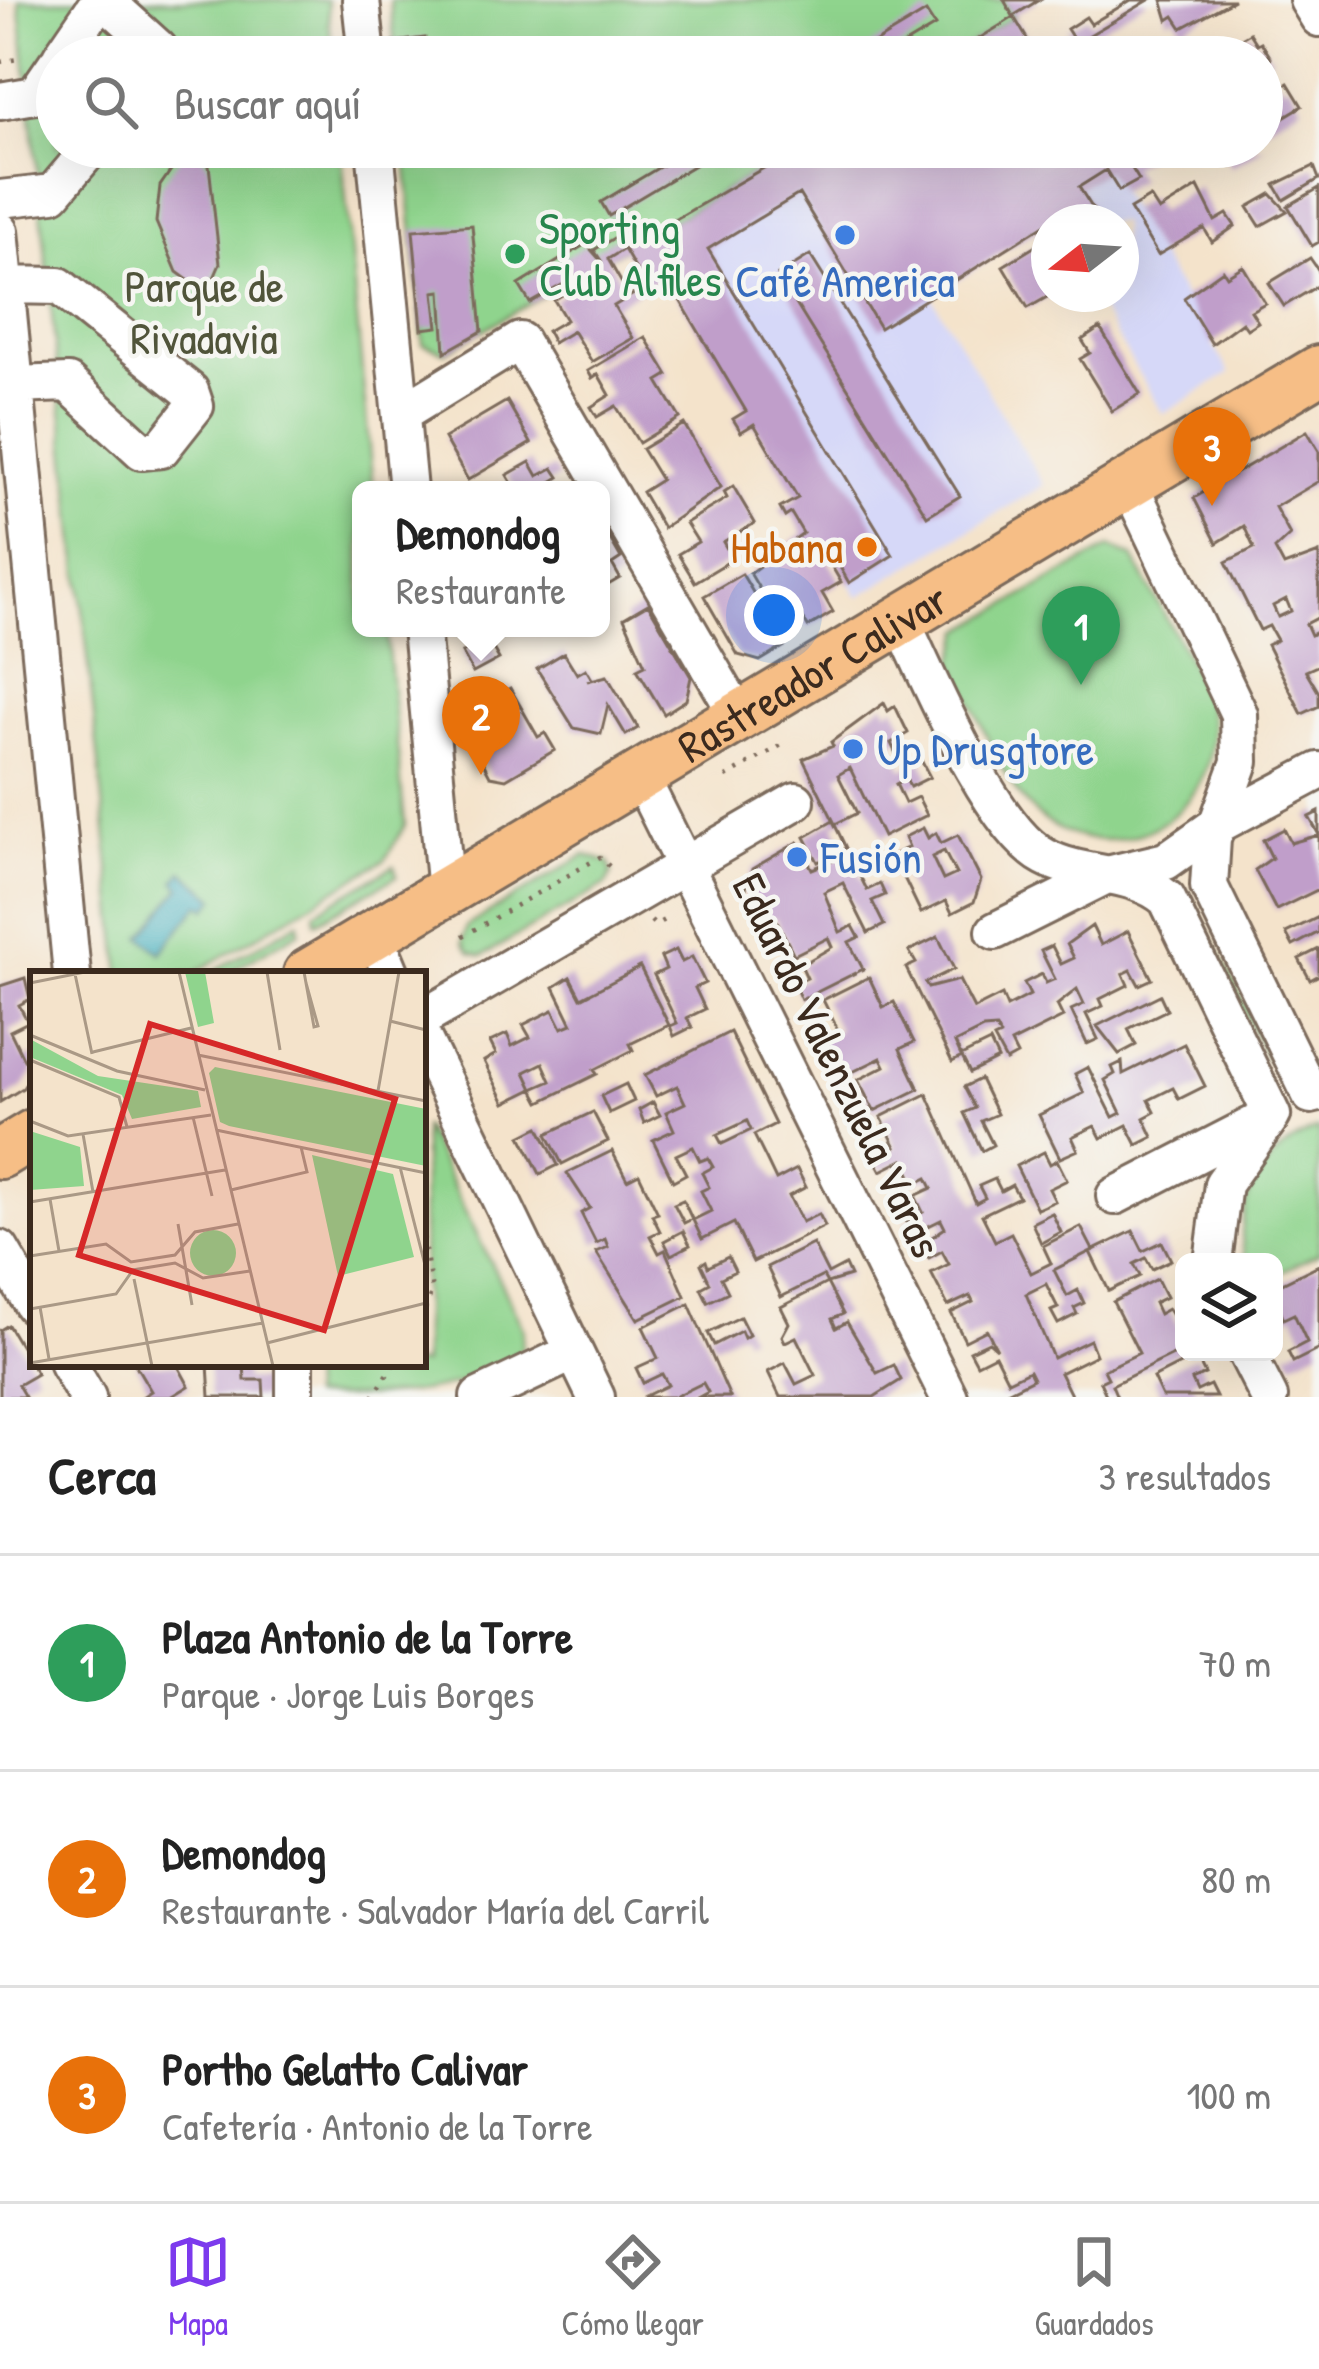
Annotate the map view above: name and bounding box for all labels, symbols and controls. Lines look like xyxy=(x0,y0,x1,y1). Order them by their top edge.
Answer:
search box xyxy=(36,36,1283,168)
icon: search xyxy=(78,69,144,135)
text: Buscar aquí xyxy=(174,72,361,133)
place label: Sporting Club Alfiles xyxy=(539,197,722,310)
north arrow xyxy=(1031,204,1139,312)
marker: Café America xyxy=(832,222,858,248)
marker: Sporting Club Alfiles xyxy=(502,241,528,267)
place label: Café America xyxy=(735,250,955,311)
park label: Parque de Rivadavia xyxy=(124,255,284,368)
pin: 3 xyxy=(1173,407,1251,506)
popup xyxy=(352,481,610,637)
text: Demondog xyxy=(396,502,560,563)
place label: Habana xyxy=(730,516,843,577)
marker: Habana xyxy=(854,534,880,560)
text: Restaurante xyxy=(396,563,566,616)
street label: Rastreador Calivar xyxy=(666,568,959,776)
your location xyxy=(744,585,804,645)
pin: 1 xyxy=(1042,586,1120,685)
pin: 2 xyxy=(442,676,520,775)
place label: Up Drusgtore xyxy=(877,718,1094,779)
marker: Up Drusgtore xyxy=(840,736,866,762)
place label: Fusión xyxy=(820,826,922,887)
marker: Fusión xyxy=(784,844,810,870)
street label: Eduardo Valenzuela Varas xyxy=(719,863,958,1267)
inset map xyxy=(30,971,426,1367)
map controls xyxy=(1175,1253,1283,1361)
button: layers xyxy=(1175,1253,1283,1361)
text: Cerca xyxy=(48,1441,156,1510)
text: 3 resultados xyxy=(1098,1449,1271,1502)
text: Plaza Antonio de la Torre xyxy=(162,1606,573,1667)
text: 1 xyxy=(80,1636,94,1689)
text: 70 m xyxy=(1199,1636,1271,1689)
text: Parque · Jorge Luis Borges xyxy=(162,1667,534,1720)
text: Demondog xyxy=(162,1822,326,1883)
text: 2 xyxy=(78,1852,96,1905)
text: 80 m xyxy=(1201,1852,1271,1905)
text: Restaurante · Salvador María del Carril xyxy=(162,1883,709,1936)
text: Portho Gelatto Calivar xyxy=(162,2038,528,2099)
text: 3 xyxy=(78,2068,96,2121)
text: 100 m xyxy=(1186,2068,1271,2121)
text: Cafetería · Antonio de la Torre xyxy=(162,2099,593,2152)
tab: Mapa xyxy=(165,2229,231,2345)
tab: Cómo llegar xyxy=(562,2229,704,2345)
tab: Guardados xyxy=(1034,2229,1154,2345)

